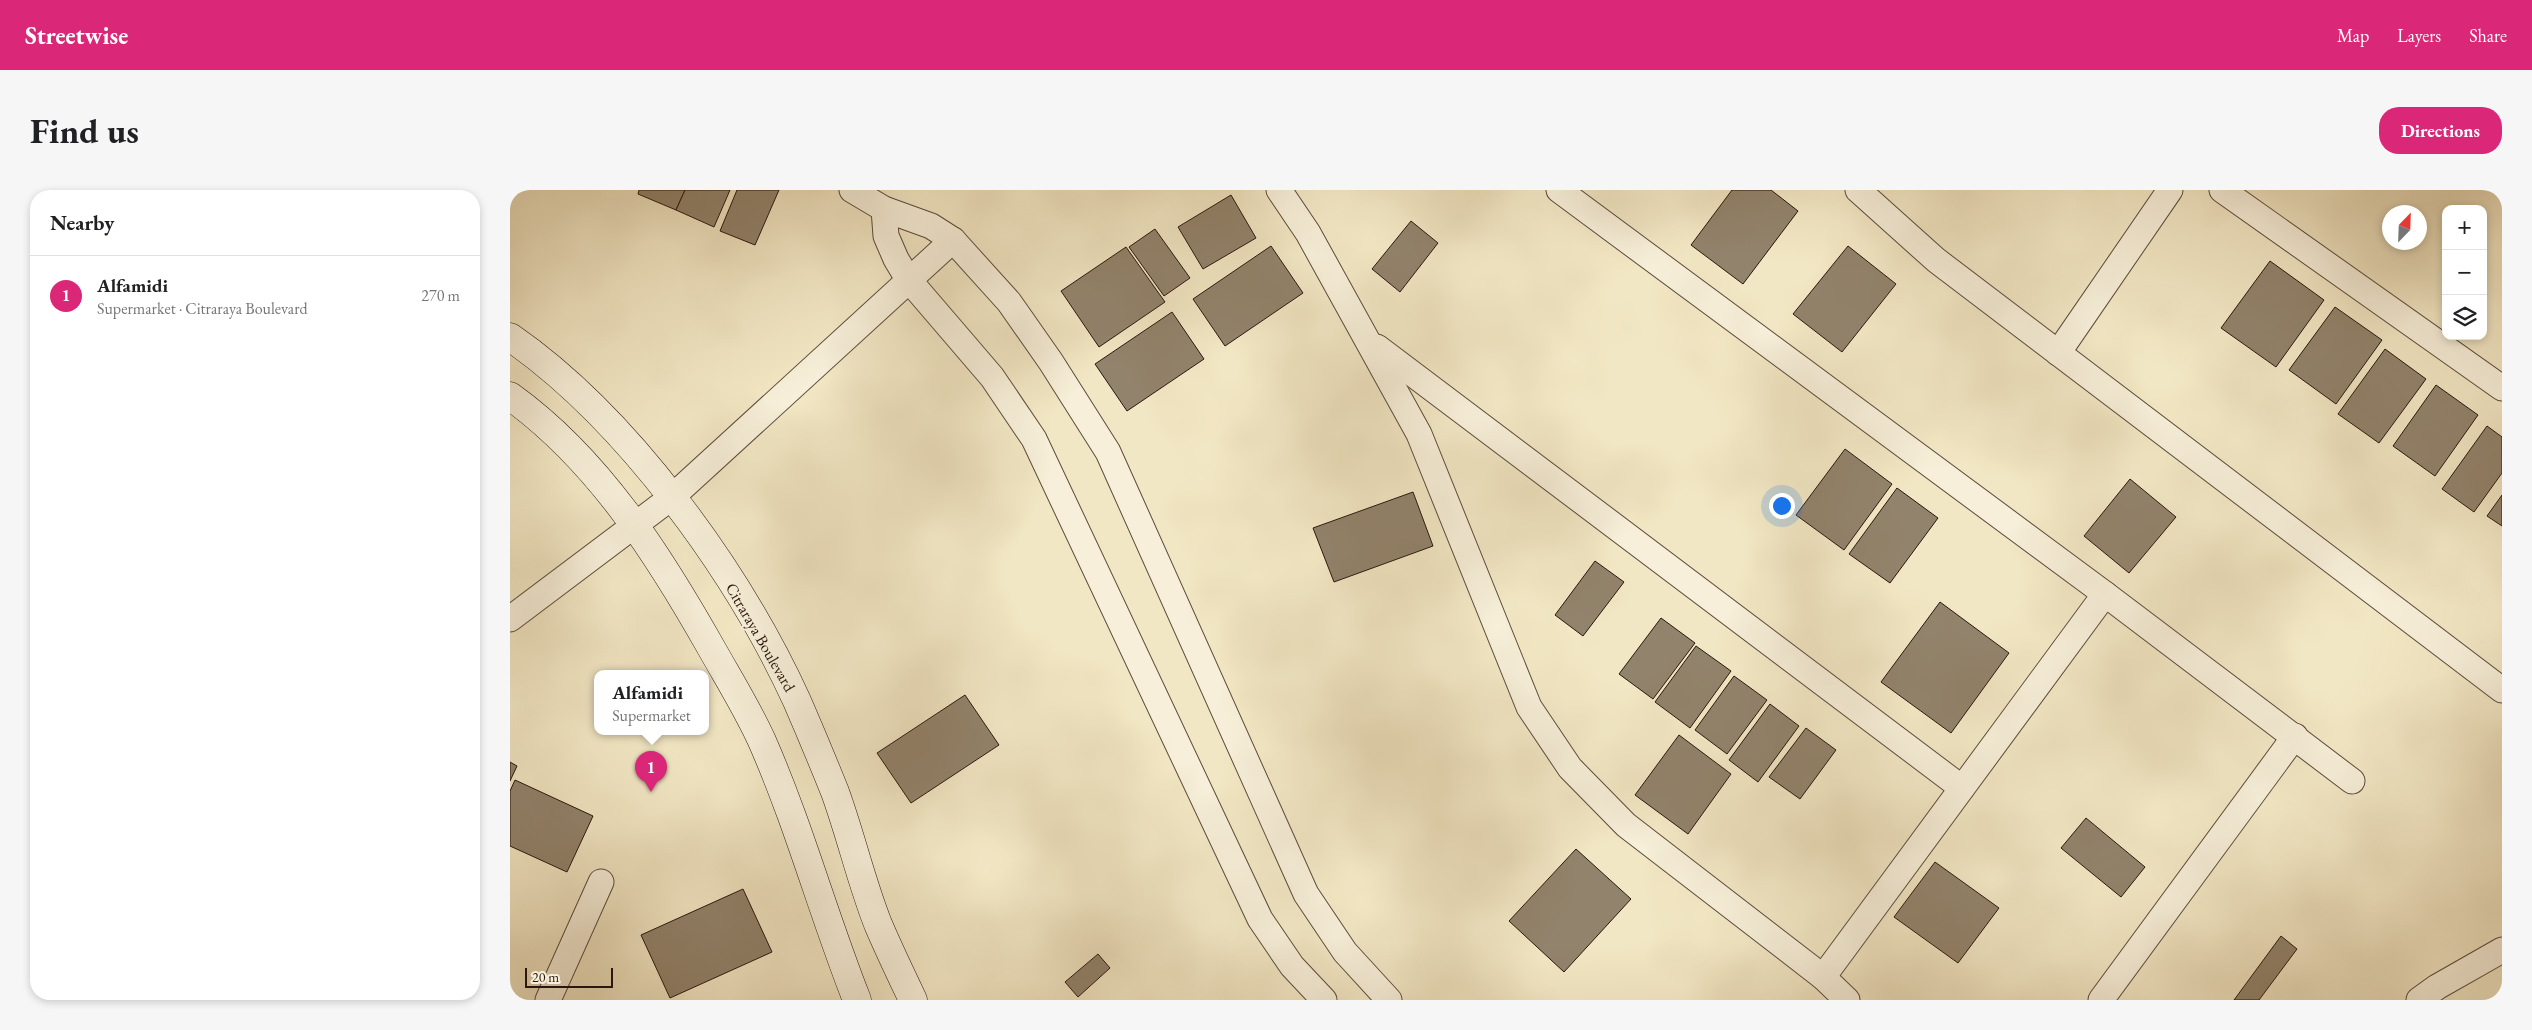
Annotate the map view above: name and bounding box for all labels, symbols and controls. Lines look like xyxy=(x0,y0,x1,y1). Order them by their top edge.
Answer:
text: Streetwise xyxy=(25,20,128,51)
text: Map xyxy=(2337,24,2369,47)
text: Layers xyxy=(2397,24,2441,47)
text: Share xyxy=(2469,24,2507,47)
button: Directions xyxy=(2379,107,2502,154)
text: Find us xyxy=(30,108,139,153)
north arrow xyxy=(2382,205,2427,250)
map controls xyxy=(2442,205,2487,340)
button: + xyxy=(2442,205,2487,250)
text: Nearby xyxy=(50,209,114,236)
button: − xyxy=(2442,250,2487,295)
text: Alfamidi xyxy=(97,273,168,298)
text: 1 xyxy=(62,285,70,306)
text: 270 m xyxy=(421,285,460,306)
button: layers xyxy=(2442,295,2487,340)
text: Supermarket · Citraraya Boulevard xyxy=(97,298,308,319)
your location xyxy=(1769,493,1795,519)
street label: Citraraya Boulevard xyxy=(721,579,801,696)
popup xyxy=(594,670,709,735)
text: Alfamidi xyxy=(612,680,683,705)
text: Supermarket xyxy=(612,705,691,726)
pin: 1 xyxy=(635,751,667,792)
scale bar xyxy=(525,965,612,988)
text: 20 m xyxy=(532,968,559,986)

